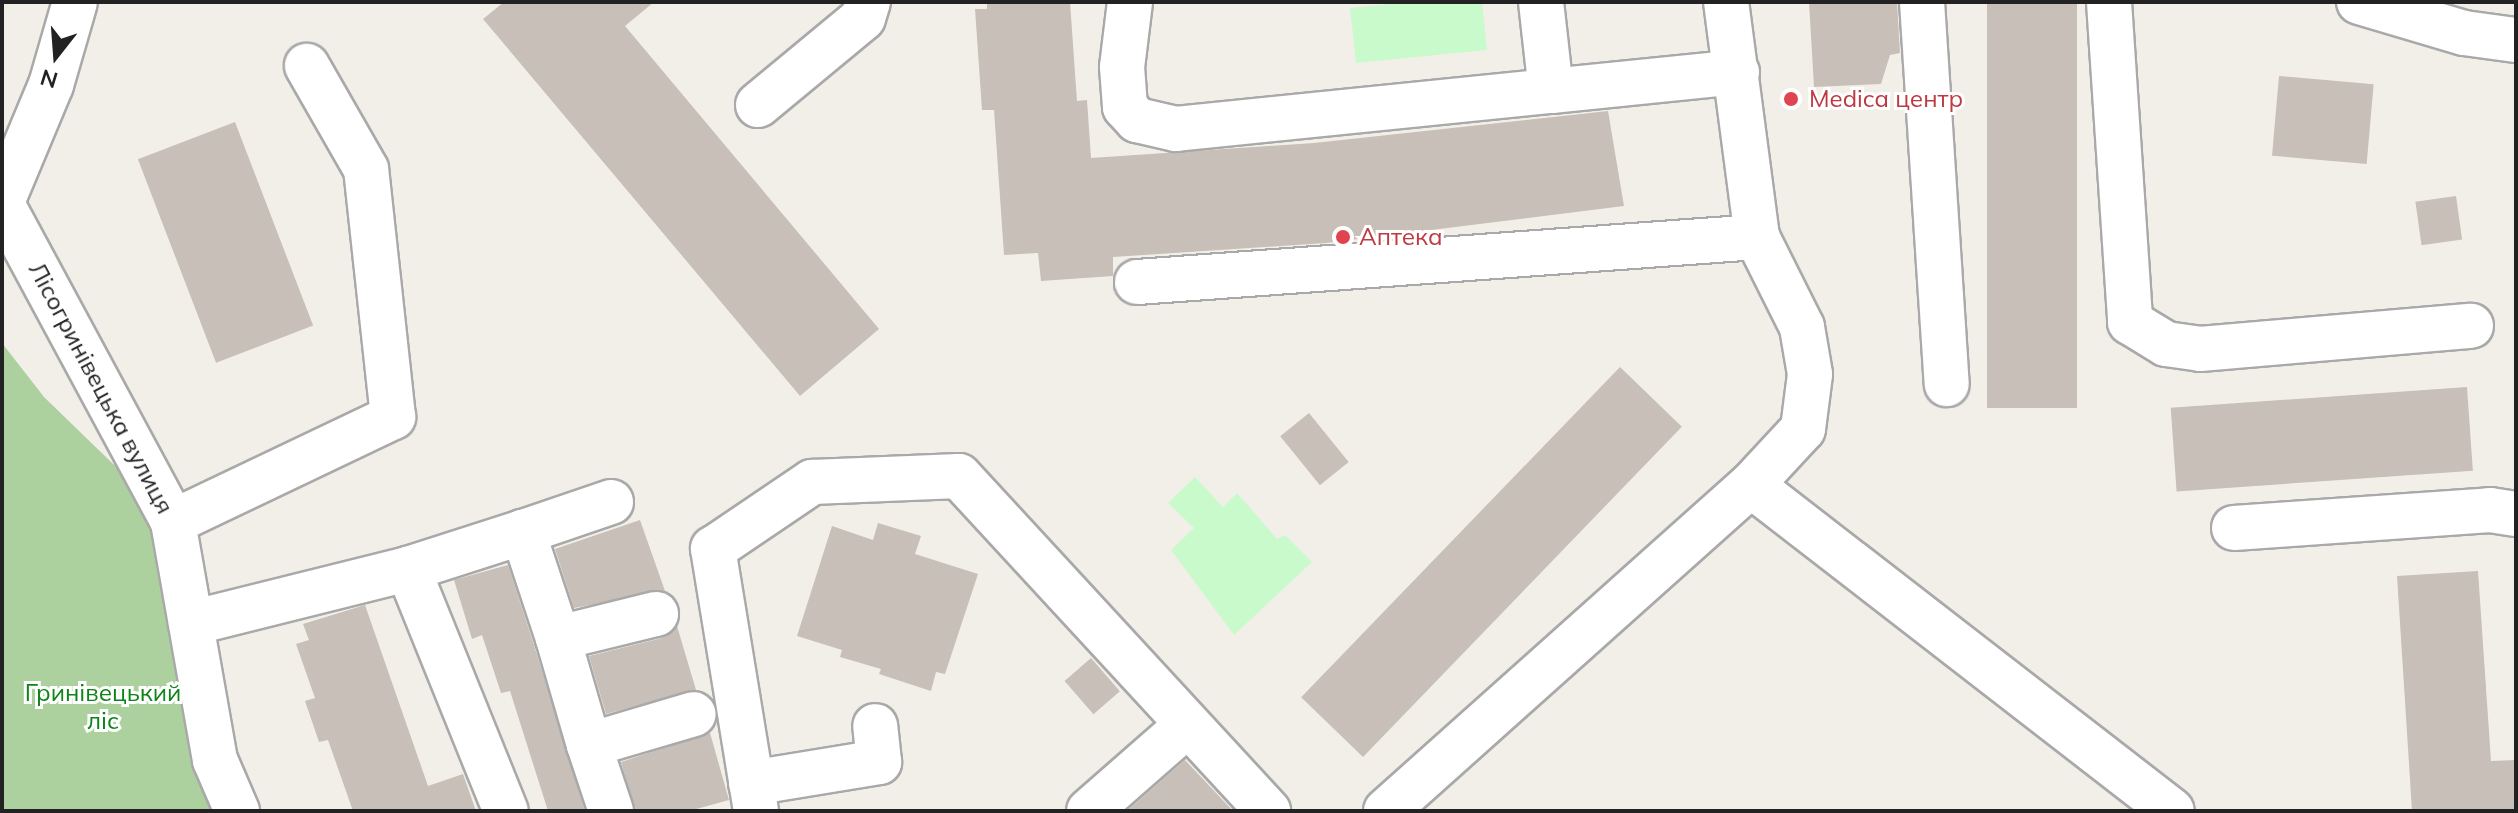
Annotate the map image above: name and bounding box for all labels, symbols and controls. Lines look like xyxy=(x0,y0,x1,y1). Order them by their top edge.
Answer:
north arrow xyxy=(16,16,96,96)
text: N xyxy=(37,63,61,95)
place label: Medica центр xyxy=(1809,85,1963,113)
marker: Medica центр xyxy=(1780,88,1802,110)
place label: Аптека xyxy=(1359,223,1443,251)
marker: Аптека xyxy=(1334,228,1352,246)
street label: Лісогринівецька вулиця xyxy=(22,257,180,519)
park label: Гринівецький ліс xyxy=(25,679,181,735)

